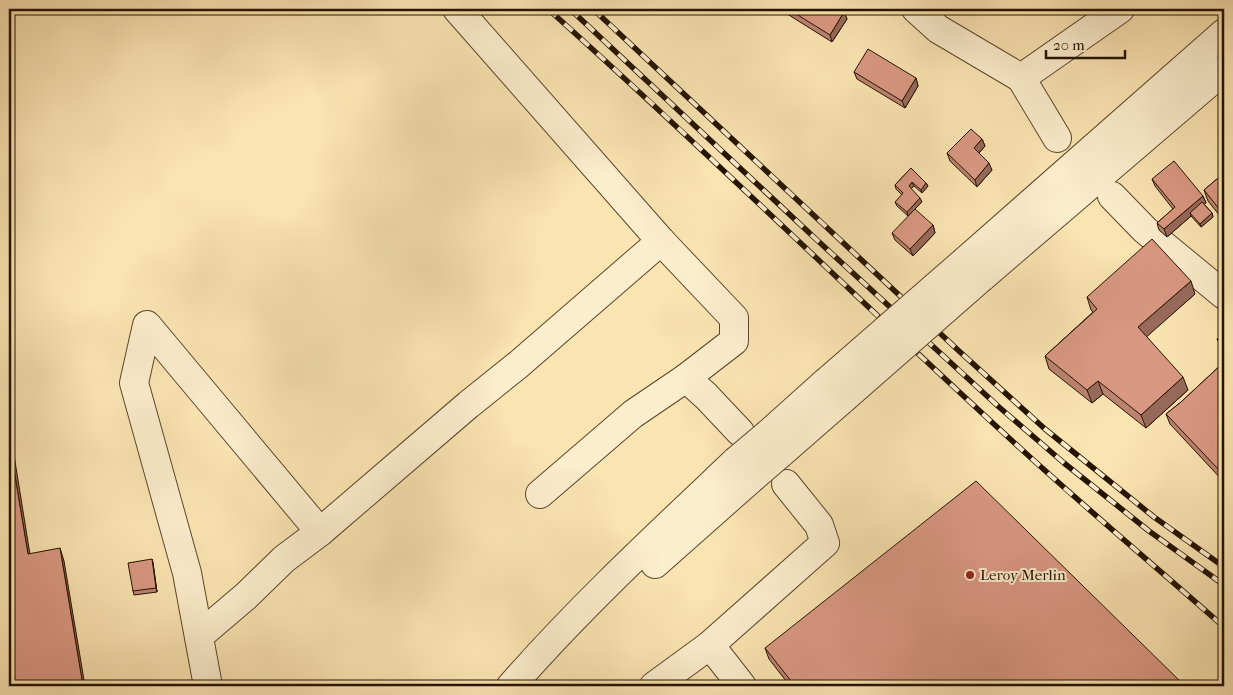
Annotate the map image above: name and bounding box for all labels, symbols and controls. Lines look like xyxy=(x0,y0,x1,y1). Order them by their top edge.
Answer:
scale bar xyxy=(1046,28,1124,60)
text: 20 m xyxy=(1053,36,1085,54)
place label: Leroy Merlin xyxy=(980,566,1066,584)
marker: Leroy Merlin xyxy=(964,569,976,581)

